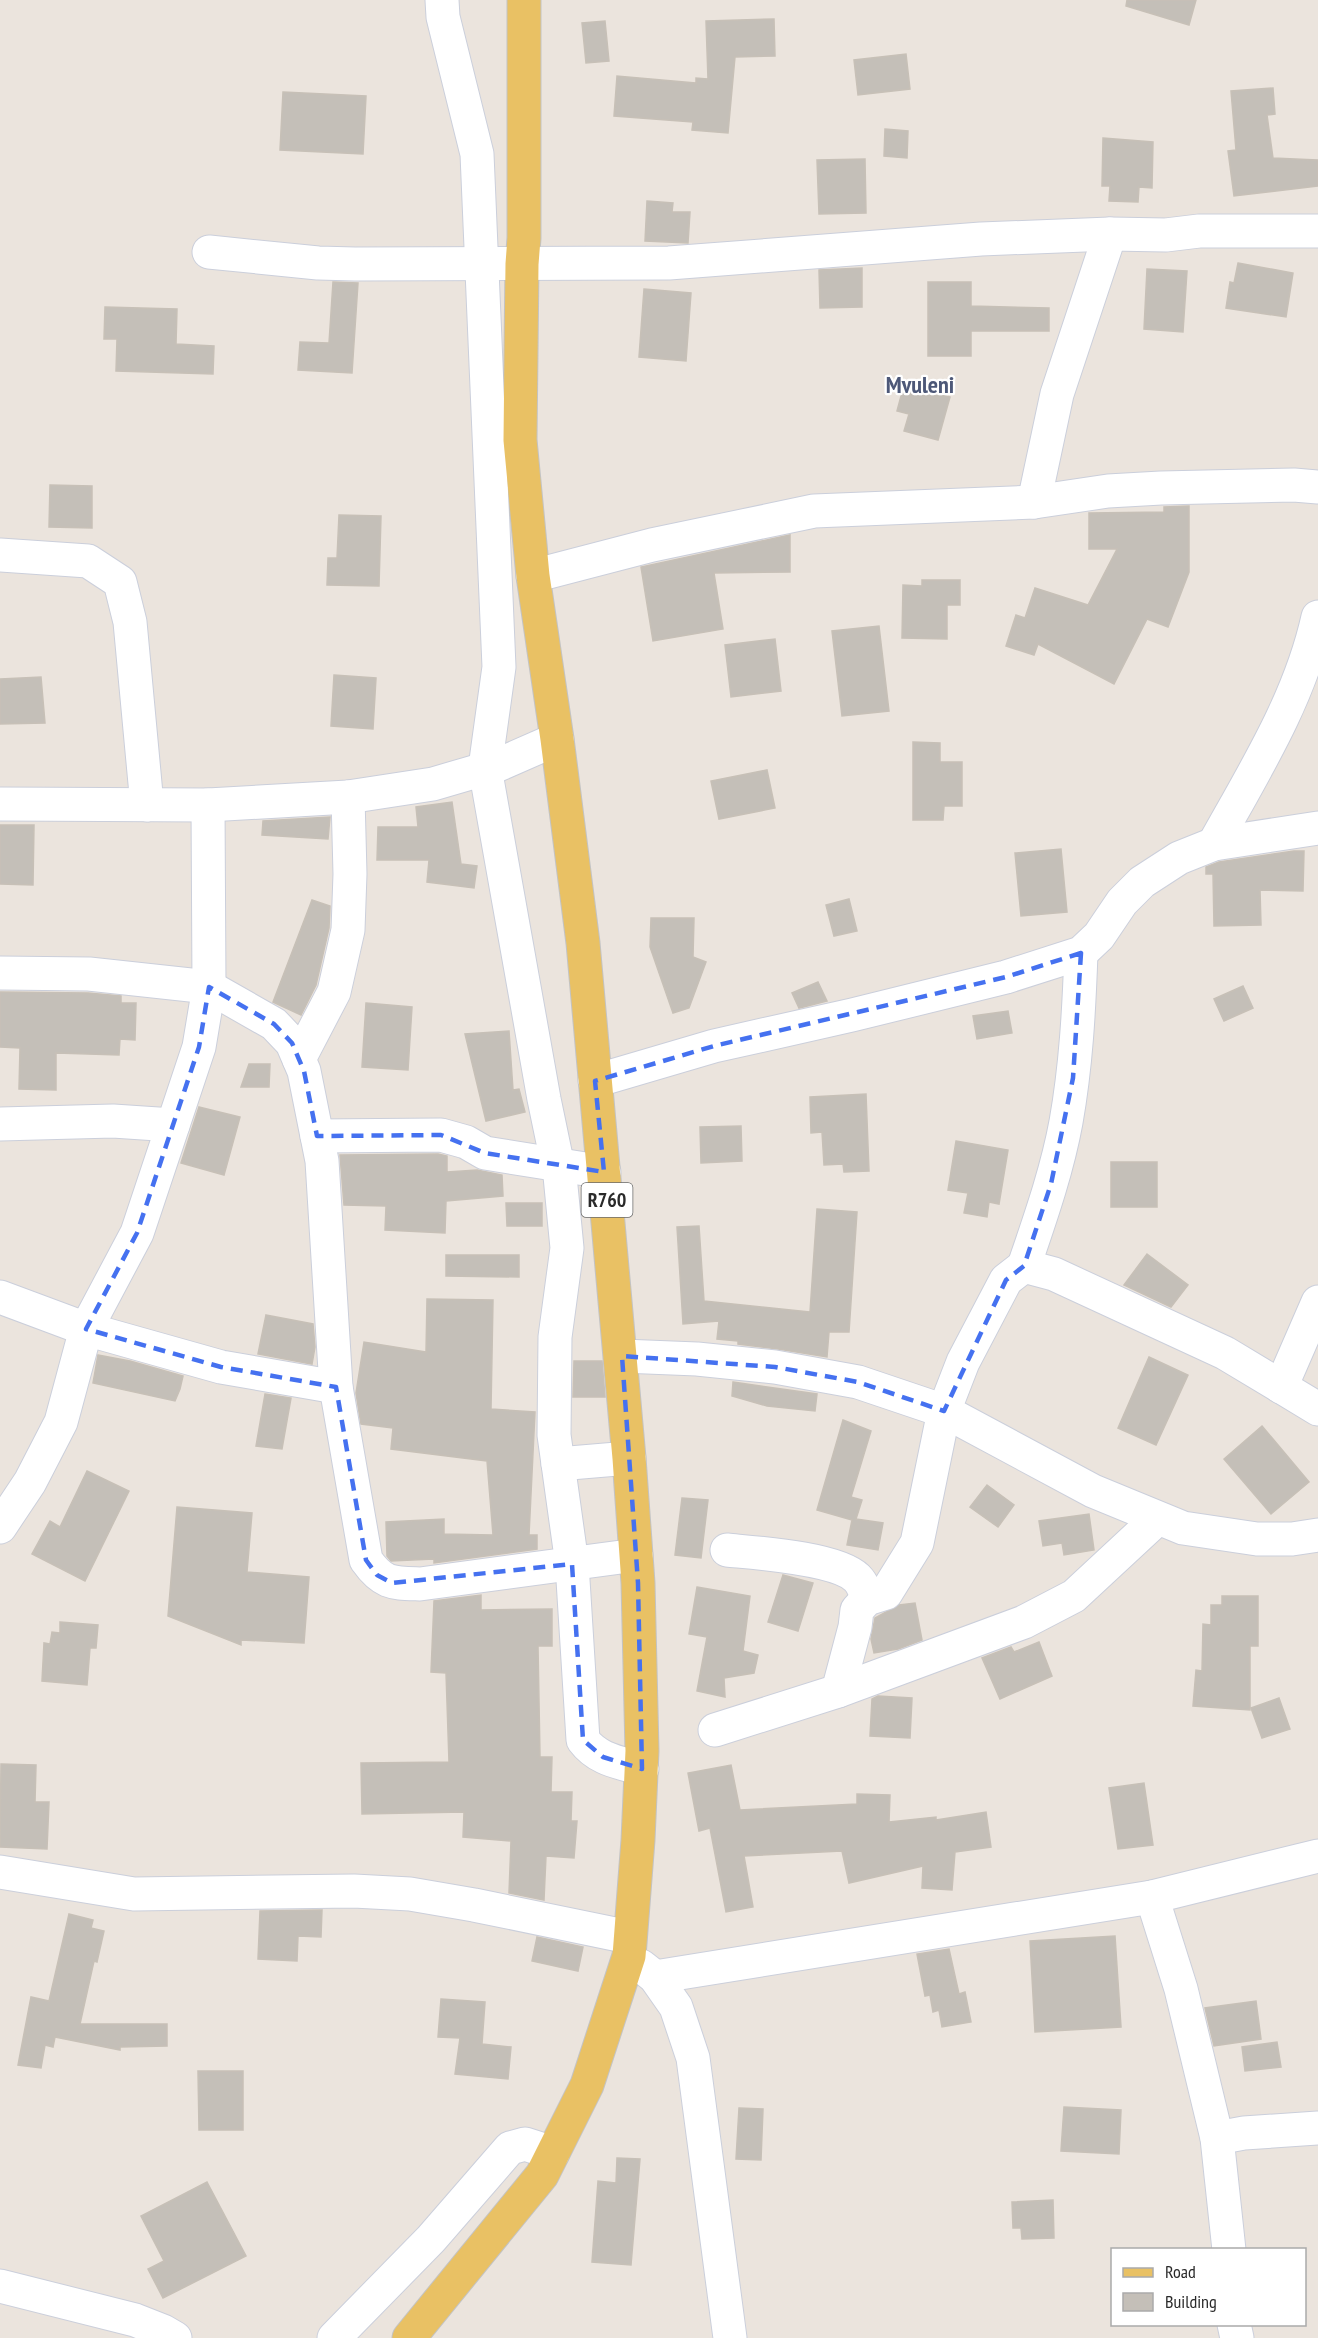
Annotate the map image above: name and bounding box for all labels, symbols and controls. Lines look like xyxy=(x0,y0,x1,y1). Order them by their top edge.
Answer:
district label: Mvuleni xyxy=(886,369,954,400)
road number: R760 xyxy=(582,1183,632,1217)
legend xyxy=(1111,2248,1306,2326)
text: Road xyxy=(1165,2260,1196,2283)
text: Building xyxy=(1165,2290,1217,2313)

